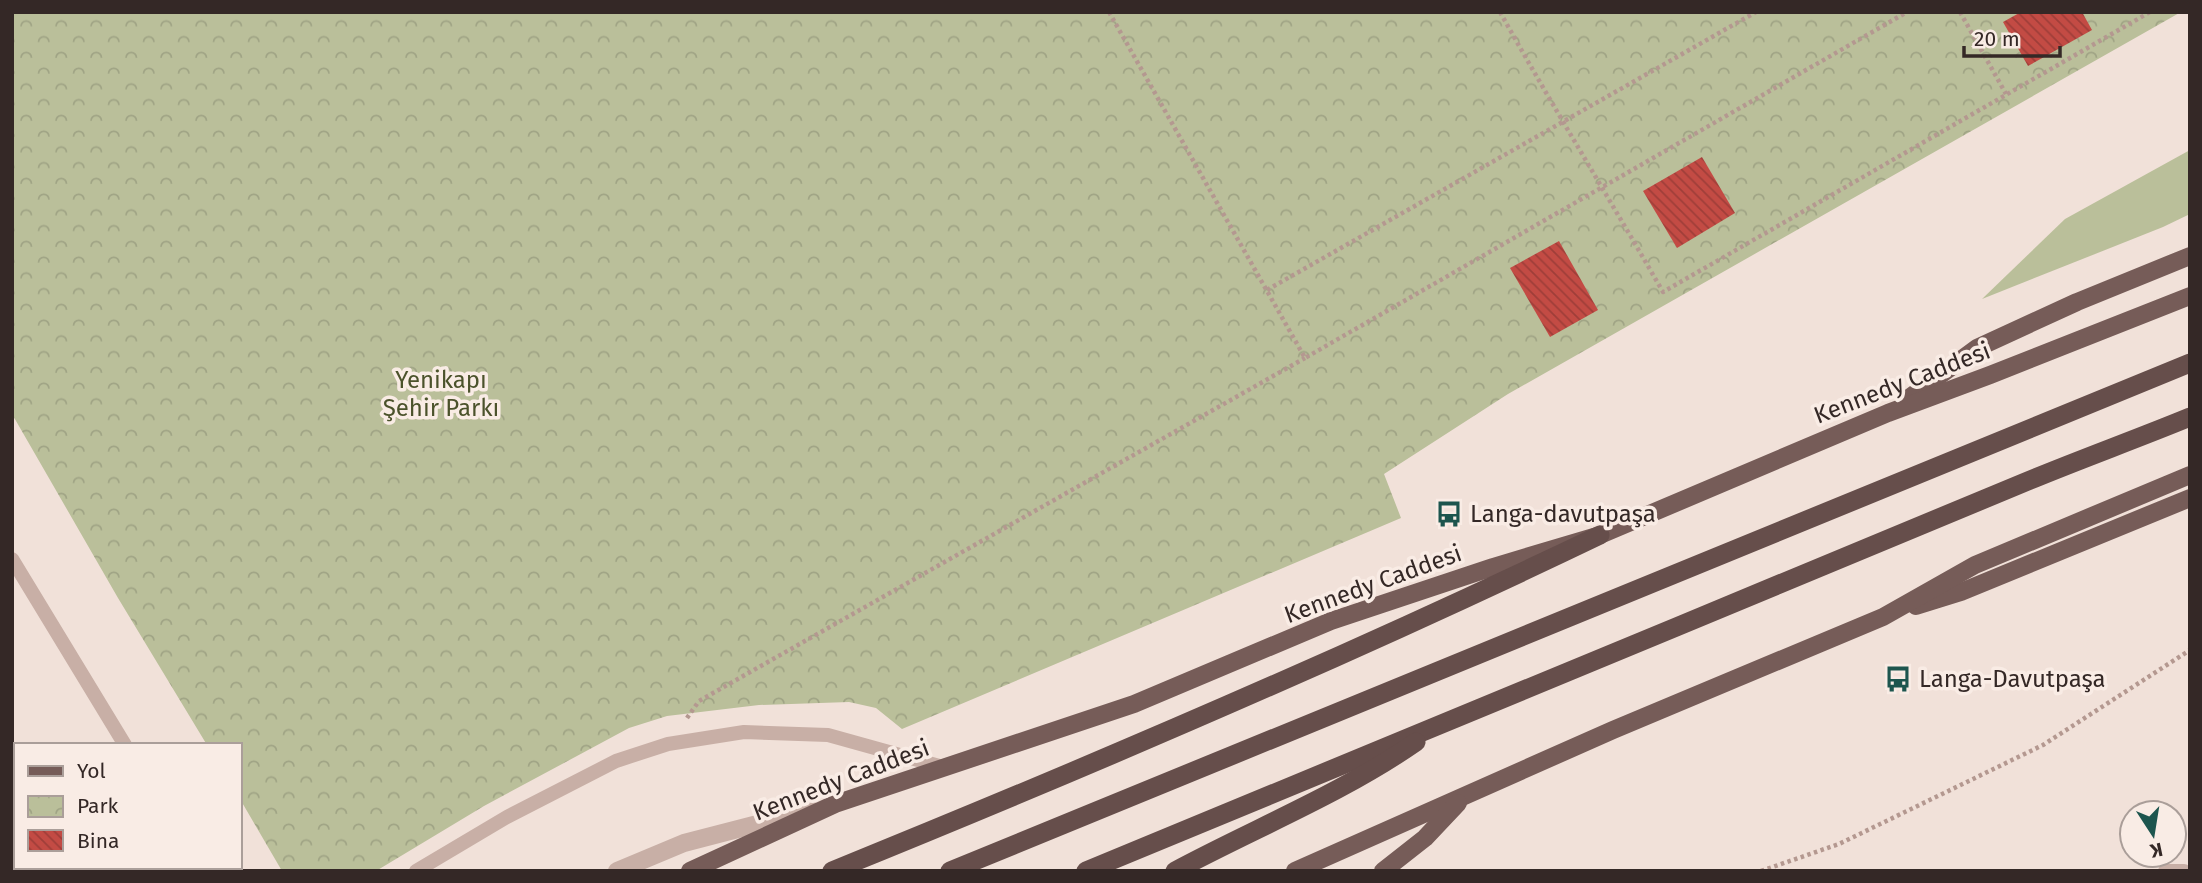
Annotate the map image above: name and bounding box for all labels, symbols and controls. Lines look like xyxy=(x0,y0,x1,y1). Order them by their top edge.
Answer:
scale bar xyxy=(1964,14,2060,58)
text: 20 m xyxy=(1974,26,2020,52)
street label: Kennedy Caddesi xyxy=(1810,336,1994,430)
park label: Yenikapı Şehir Parkı xyxy=(383,366,499,422)
bus stop icon: Langa-davutpaşa xyxy=(1434,499,1464,529)
place label: Langa-davutpaşa xyxy=(1470,500,1656,528)
street label: Kennedy Caddesi xyxy=(1281,539,1465,629)
bus stop icon: Langa-Davutpaşa xyxy=(1883,664,1913,694)
place label: Langa-Davutpaşa xyxy=(1919,665,2106,693)
street label: Kennedy Caddesi xyxy=(749,733,933,827)
legend xyxy=(14,743,242,869)
text: Yol xyxy=(77,758,106,784)
text: Park xyxy=(77,793,119,819)
north arrow xyxy=(2118,799,2188,869)
text: Bina xyxy=(77,828,119,854)
text: K xyxy=(2147,838,2165,863)

